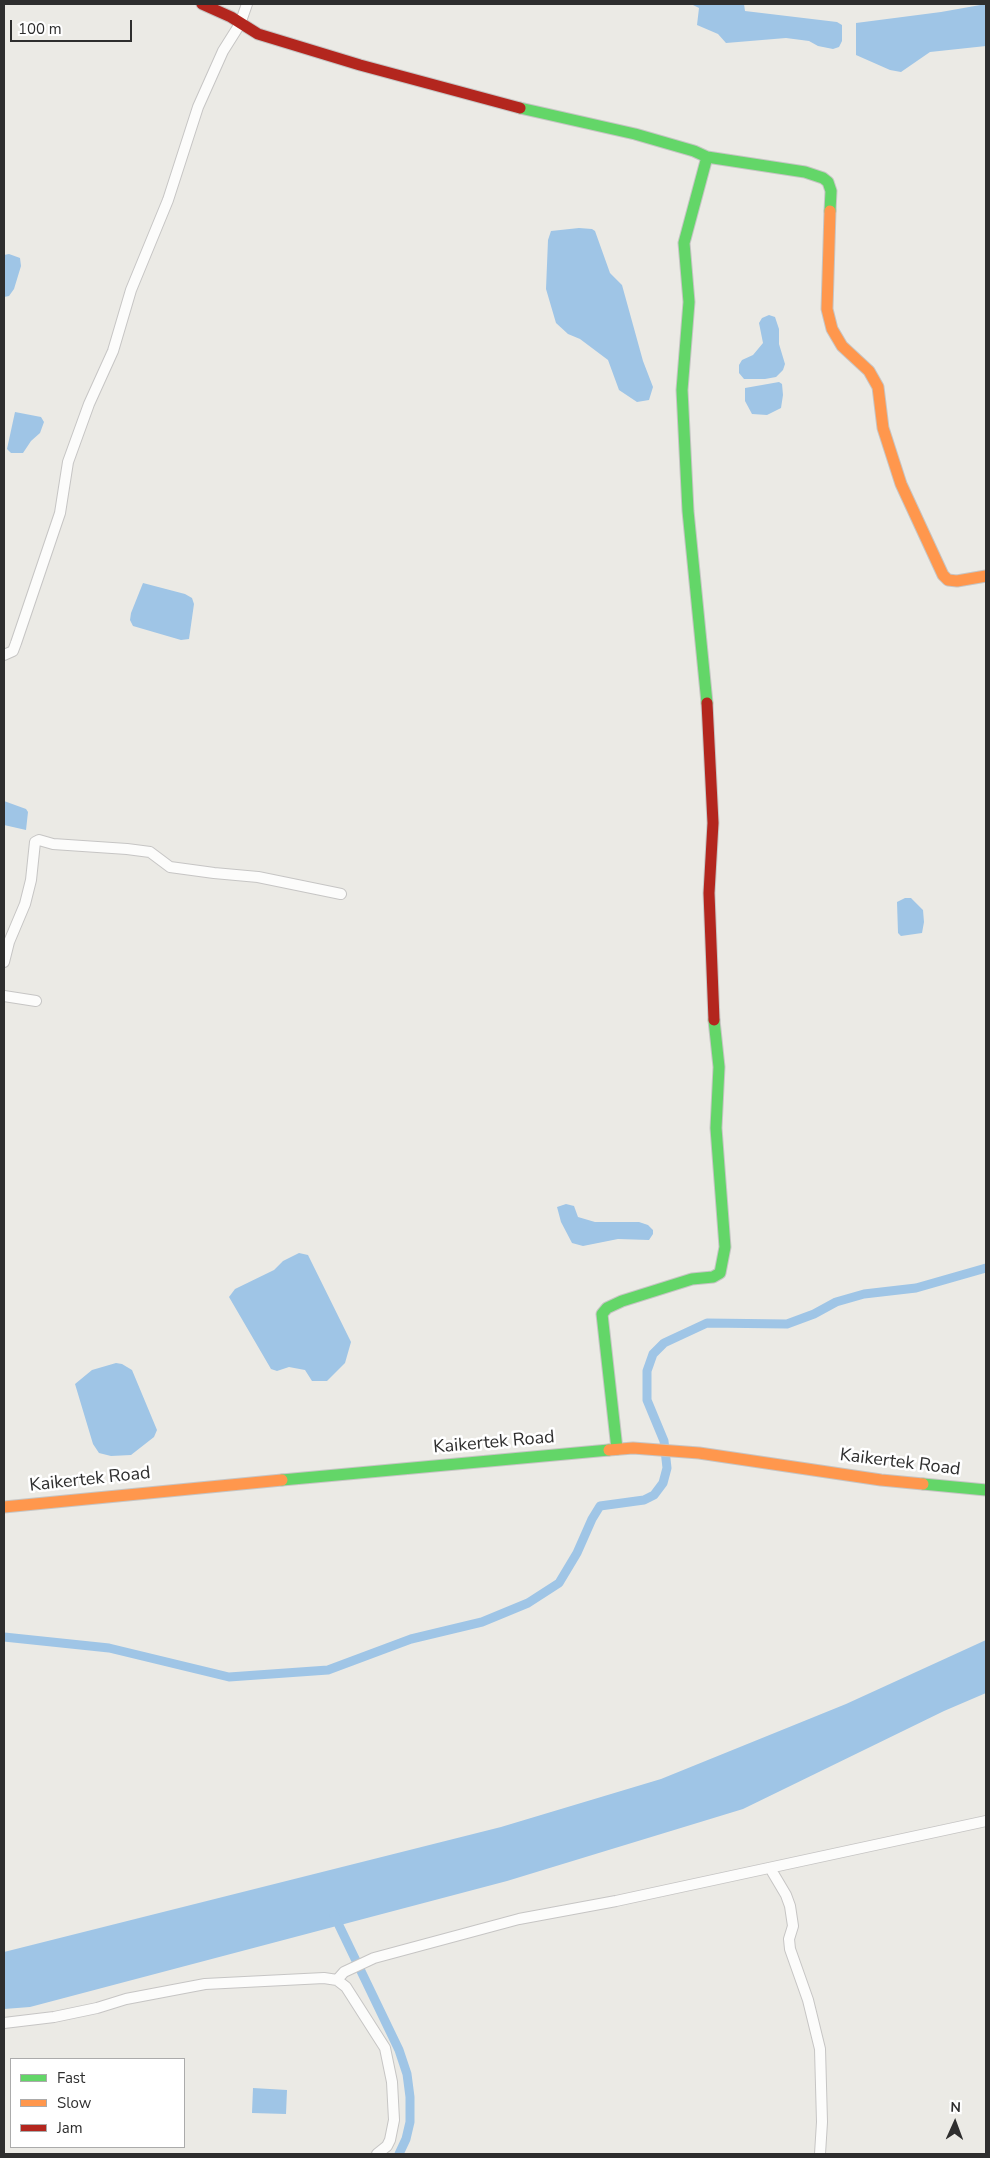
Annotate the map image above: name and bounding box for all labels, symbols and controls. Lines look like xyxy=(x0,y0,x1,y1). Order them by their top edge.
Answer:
scale bar xyxy=(12,10,135,42)
text: 100 m xyxy=(18,19,62,39)
street label: Kaikertek Road xyxy=(433,1427,555,1459)
street label: Kaikertek Road xyxy=(838,1445,962,1481)
street label: Kaikertek Road xyxy=(28,1463,152,1497)
legend xyxy=(10,2058,185,2148)
text: Fast xyxy=(57,2068,85,2088)
text: Slow xyxy=(57,2093,91,2113)
north arrow xyxy=(930,2098,980,2148)
text: N xyxy=(950,2098,961,2117)
text: Jam xyxy=(57,2118,83,2138)

